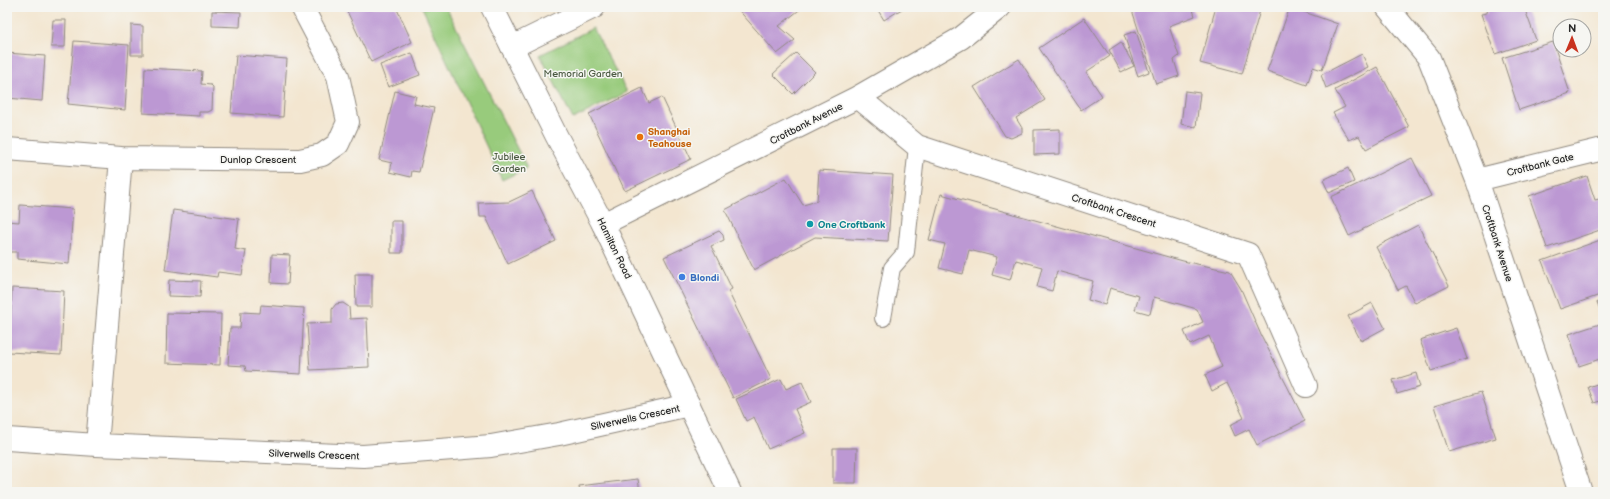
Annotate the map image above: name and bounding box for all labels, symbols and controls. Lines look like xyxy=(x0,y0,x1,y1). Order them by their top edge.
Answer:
north arrow xyxy=(1552,18,1592,58)
text: N xyxy=(1568,22,1576,35)
park label: Memorial Garden xyxy=(544,68,623,80)
street label: Croftbank Avenue xyxy=(768,100,845,147)
place label: Shanghai Teahouse xyxy=(648,126,692,150)
marker: Shanghai Teahouse xyxy=(635,132,645,142)
park label: Jubilee Garden xyxy=(492,151,526,175)
street label: Croftbank Gate xyxy=(1505,151,1575,179)
street label: Dunlop Crescent xyxy=(220,154,296,166)
street label: Croftbank Crescent xyxy=(1070,192,1157,230)
street label: Croftbank Avenue xyxy=(1479,203,1515,283)
street label: Hamilton Road xyxy=(594,216,634,281)
marker: One Croftbank xyxy=(805,219,815,229)
place label: One Croftbank xyxy=(818,219,886,231)
marker: Blondi xyxy=(677,272,687,282)
place label: Blondi xyxy=(690,272,719,284)
street label: Silverwells Crescent xyxy=(590,403,681,433)
street label: Silverwells Crescent xyxy=(268,447,360,463)

